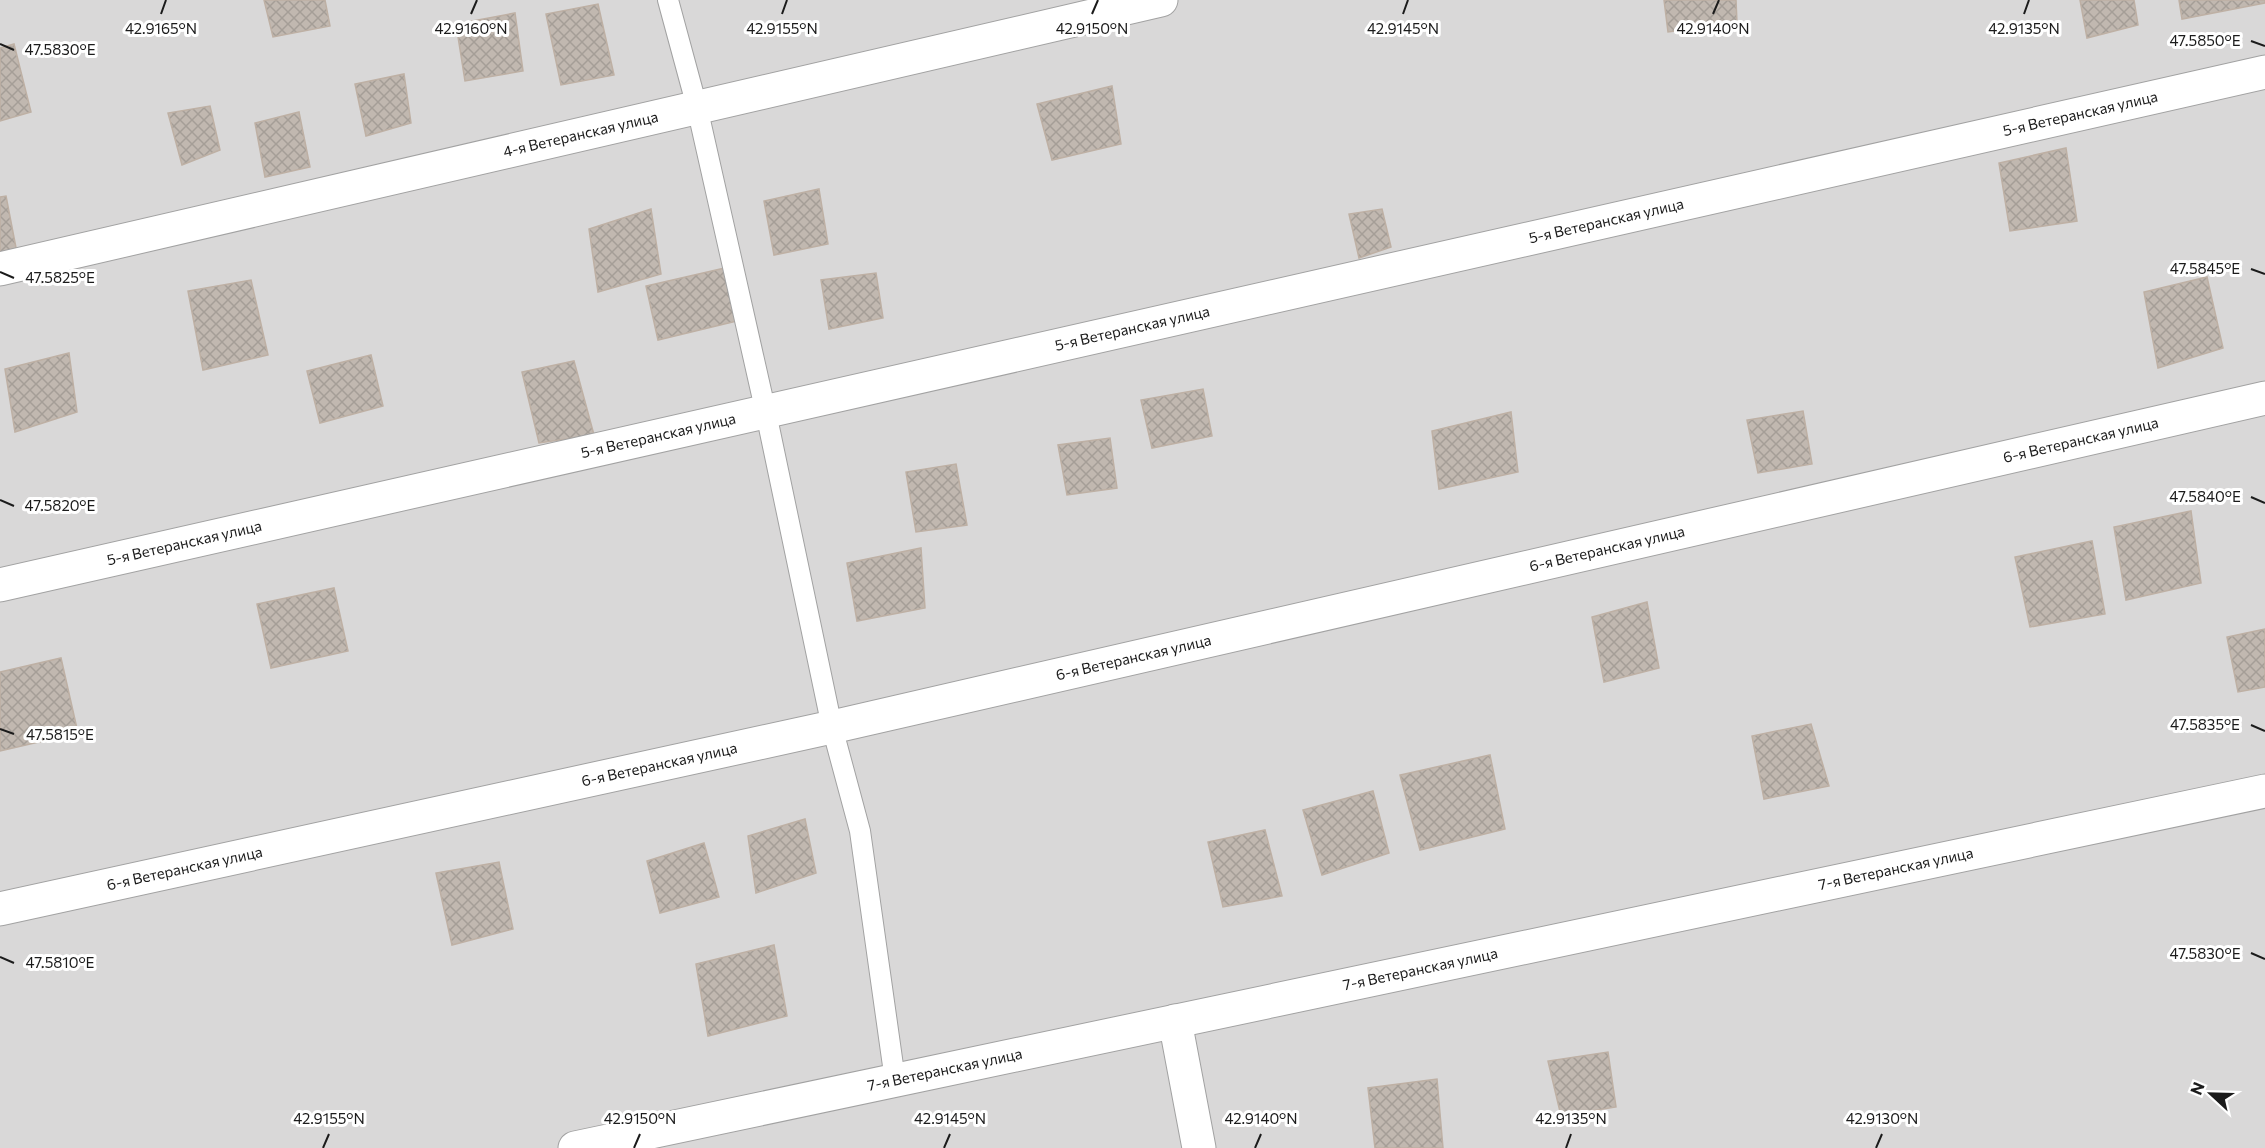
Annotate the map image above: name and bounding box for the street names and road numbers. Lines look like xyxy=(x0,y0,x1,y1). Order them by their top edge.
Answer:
street label: 5-я Ветеранская улица xyxy=(2001,87,2159,139)
street label: 4-я Ветеранская улица xyxy=(501,107,660,160)
street label: 5-я Ветеранская улица xyxy=(1527,194,1685,246)
street label: 5-я Ветеранская улица xyxy=(1053,301,1211,354)
street label: 5-я Ветеранская улица xyxy=(579,409,737,461)
street label: 6-я Ветеранская улица xyxy=(2001,413,2160,466)
street label: 5-я Ветеранская улица xyxy=(105,516,263,569)
street label: 6-я Ветеранская улица xyxy=(1527,522,1686,575)
street label: 6-я Ветеранская улица xyxy=(1054,630,1213,683)
street label: 6-я Ветеранская улица xyxy=(580,738,739,790)
street label: 6-я Ветеранская улица xyxy=(105,842,264,893)
street label: 7-я Ветеранская улица xyxy=(1817,843,1975,893)
street label: 7-я Ветеранская улица xyxy=(1341,943,1499,994)
street label: 7-я Ветеранская улица xyxy=(866,1044,1024,1094)

